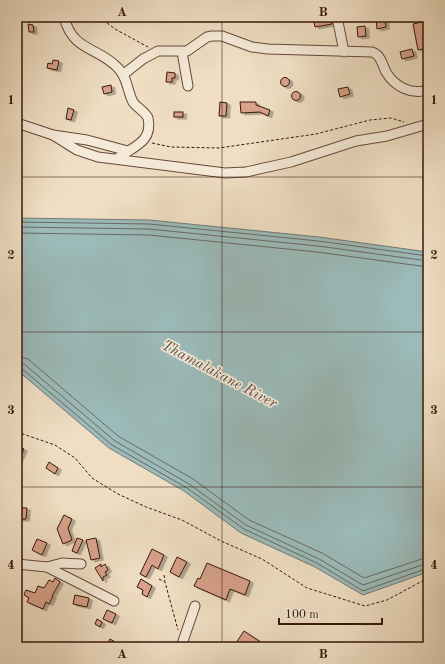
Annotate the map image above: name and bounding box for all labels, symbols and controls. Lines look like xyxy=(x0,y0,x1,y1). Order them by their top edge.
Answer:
text: A xyxy=(117,6,127,19)
text: B xyxy=(318,6,328,19)
text: 1 xyxy=(7,94,15,107)
text: 1 xyxy=(430,94,438,107)
text: 2 xyxy=(7,249,15,262)
text: 2 xyxy=(430,249,438,262)
water label: Thamalakane River xyxy=(159,338,280,412)
text: 3 xyxy=(7,404,15,417)
text: 3 xyxy=(430,404,438,417)
text: 4 xyxy=(7,559,15,572)
text: 4 xyxy=(430,559,438,572)
scale bar xyxy=(279,600,382,626)
text: 100 m xyxy=(285,609,319,621)
text: A xyxy=(117,648,127,661)
text: B xyxy=(318,648,328,661)

